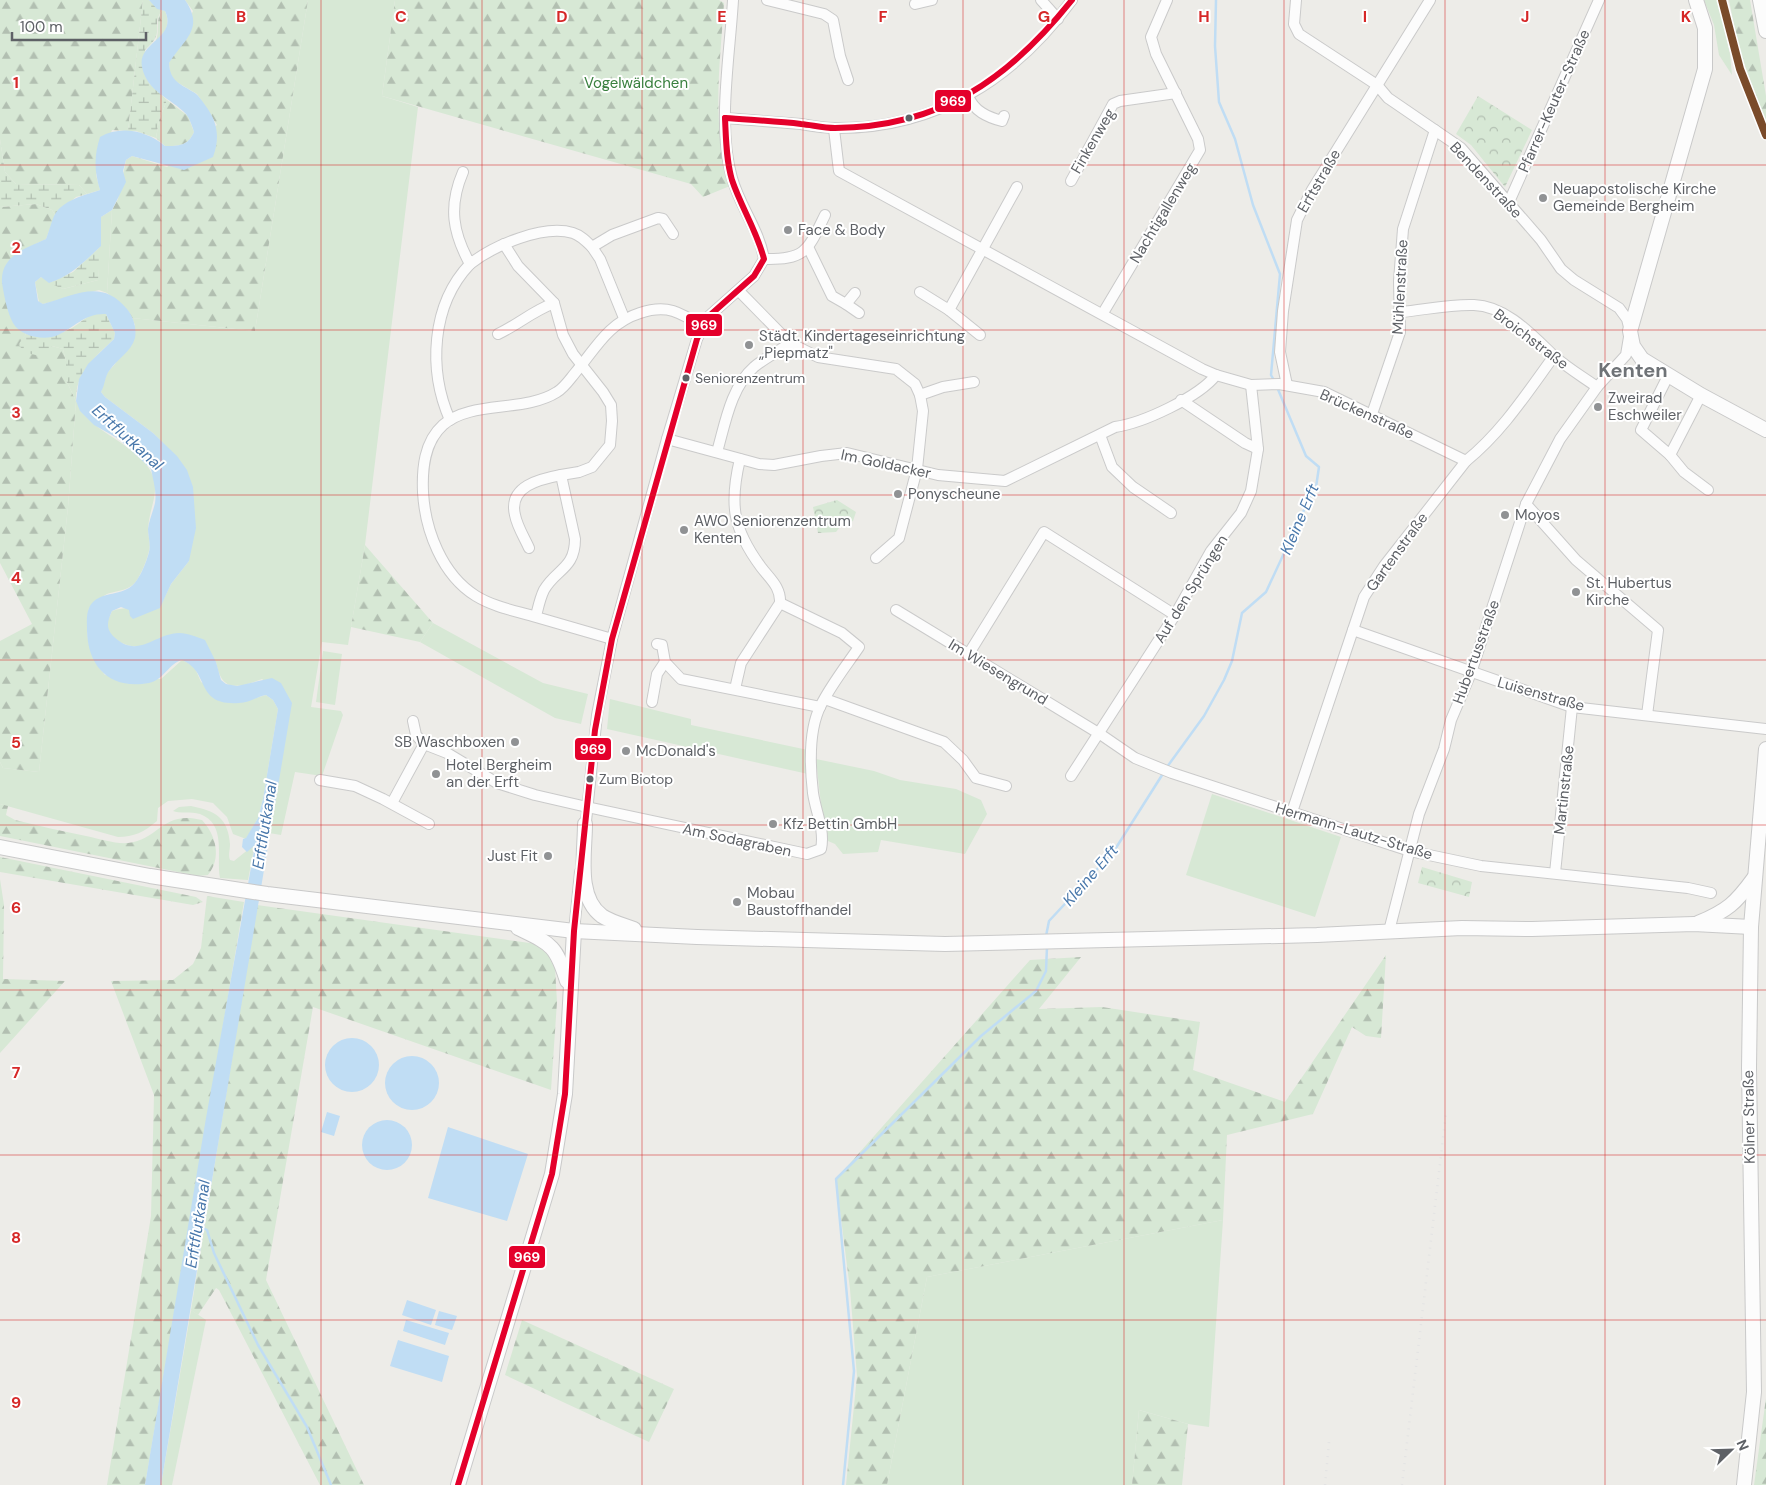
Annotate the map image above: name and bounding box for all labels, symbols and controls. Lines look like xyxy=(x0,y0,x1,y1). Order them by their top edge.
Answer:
text: B xyxy=(236,6,246,27)
text: C xyxy=(395,6,407,27)
text: D xyxy=(556,6,568,27)
text: E xyxy=(717,6,727,27)
text: F xyxy=(879,6,888,27)
text: G xyxy=(1038,6,1050,27)
text: H xyxy=(1198,6,1210,27)
text: I xyxy=(1363,6,1367,27)
text: J xyxy=(1521,6,1529,27)
text: K xyxy=(1681,6,1692,27)
scale bar xyxy=(12,10,146,42)
text: 100 m xyxy=(20,17,63,37)
street label: Pfarrer-Keuter-Straße xyxy=(1513,26,1595,176)
text: 1 xyxy=(13,72,19,93)
park label: Vogelwäldchen xyxy=(584,73,688,93)
line badge: 969 xyxy=(934,89,972,113)
text: 969 xyxy=(940,92,966,110)
street label: Finkenweg xyxy=(1066,105,1120,177)
unlabelled marker xyxy=(904,113,914,123)
street label: Bendenstraße xyxy=(1445,137,1527,223)
street label: Erftstraße xyxy=(1293,146,1345,216)
street label: Nachtigallenweg xyxy=(1125,159,1201,267)
place label: Neuapostolische Kirche Gemeinde Bergheim xyxy=(1553,179,1716,216)
marker: Neuapostolische Kirche Gemeinde Bergheim xyxy=(1537,192,1549,204)
place label: Face & Body xyxy=(798,220,886,240)
marker: Face & Body xyxy=(782,224,794,236)
text: 2 xyxy=(11,237,21,258)
street label: Mühlenstraße xyxy=(1388,239,1412,335)
street label: Broichstraße xyxy=(1489,304,1573,374)
line badge: 969 xyxy=(685,313,723,337)
text: 969 xyxy=(691,316,717,334)
place label: Städt. Kindertageseinrichtung „Piepmatz" xyxy=(759,326,965,363)
marker: Städt. Kindertageseinrichtung „Piepmatz" xyxy=(743,339,755,351)
district label: Kenten xyxy=(1598,357,1668,383)
place label: Seniorenzentrum xyxy=(695,369,805,387)
marker: Seniorenzentrum xyxy=(681,373,691,383)
street label: Brückenstraße xyxy=(1317,384,1417,444)
place label: Zweirad Eschweiler xyxy=(1608,388,1682,425)
water label: Erftflutkanal xyxy=(88,400,168,475)
marker: Zweirad Eschweiler xyxy=(1592,401,1604,413)
text: 3 xyxy=(11,402,21,423)
street label: Im Goldacker xyxy=(839,445,933,483)
water label: Kleine Erft xyxy=(1275,480,1324,558)
place label: Ponyscheune xyxy=(908,484,1000,504)
marker: Ponyscheune xyxy=(892,488,904,500)
place label: Moyos xyxy=(1515,505,1560,525)
street label: Gartenstraße xyxy=(1362,509,1432,595)
marker: Moyos xyxy=(1499,509,1511,521)
place label: AWO Seniorenzentrum Kenten xyxy=(694,511,851,548)
marker: AWO Seniorenzentrum Kenten xyxy=(678,524,690,536)
street label: Auf den Sprüngen xyxy=(1150,531,1232,647)
text: 4 xyxy=(11,567,21,588)
place label: St. Hubertus Kirche xyxy=(1586,573,1672,610)
marker: St. Hubertus Kirche xyxy=(1570,586,1582,598)
street label: Hubertusstraße xyxy=(1448,597,1504,707)
street label: Im Wiesengrund xyxy=(945,634,1051,710)
street label: Luisenstraße xyxy=(1495,672,1587,716)
text: 5 xyxy=(11,732,21,753)
place label: SB Waschboxen xyxy=(394,732,505,752)
marker: SB Waschboxen xyxy=(509,736,521,748)
line badge: 969 xyxy=(574,737,612,761)
text: 969 xyxy=(580,740,606,758)
place label: McDonald's xyxy=(636,741,716,761)
street label: Martinstraße xyxy=(1549,744,1579,836)
marker: McDonald's xyxy=(620,745,632,757)
place label: Hotel Bergheim an der Erft xyxy=(446,755,552,792)
marker: Hotel Bergheim an der Erft xyxy=(430,768,442,780)
place label: Zum Biotop xyxy=(599,770,673,788)
marker: Zum Biotop xyxy=(585,774,595,784)
water label: Erftflutkanal xyxy=(247,779,282,871)
street label: Hermann-Lautz-Straße xyxy=(1273,798,1435,864)
place label: Kfz Bettin GmbH xyxy=(783,814,897,834)
marker: Kfz Bettin GmbH xyxy=(767,818,779,830)
street label: Am Sodagraben xyxy=(681,819,793,861)
water label: Kleine Erft xyxy=(1058,840,1123,911)
place label: Just Fit xyxy=(487,846,538,866)
marker: Just Fit xyxy=(542,850,554,862)
place label: Mobau Baustoffhandel xyxy=(747,883,851,920)
marker: Mobau Baustoffhandel xyxy=(731,896,743,908)
text: 6 xyxy=(11,897,21,918)
text: 7 xyxy=(12,1062,21,1083)
street label: Kölner Straße xyxy=(1738,1070,1760,1164)
water label: Erftflutkanal xyxy=(180,1178,215,1270)
text: 8 xyxy=(11,1227,21,1248)
line badge: 969 xyxy=(508,1245,546,1269)
text: 969 xyxy=(514,1248,540,1266)
text: 9 xyxy=(11,1392,21,1413)
north arrow xyxy=(1706,1425,1756,1475)
text: N xyxy=(1733,1437,1753,1453)

